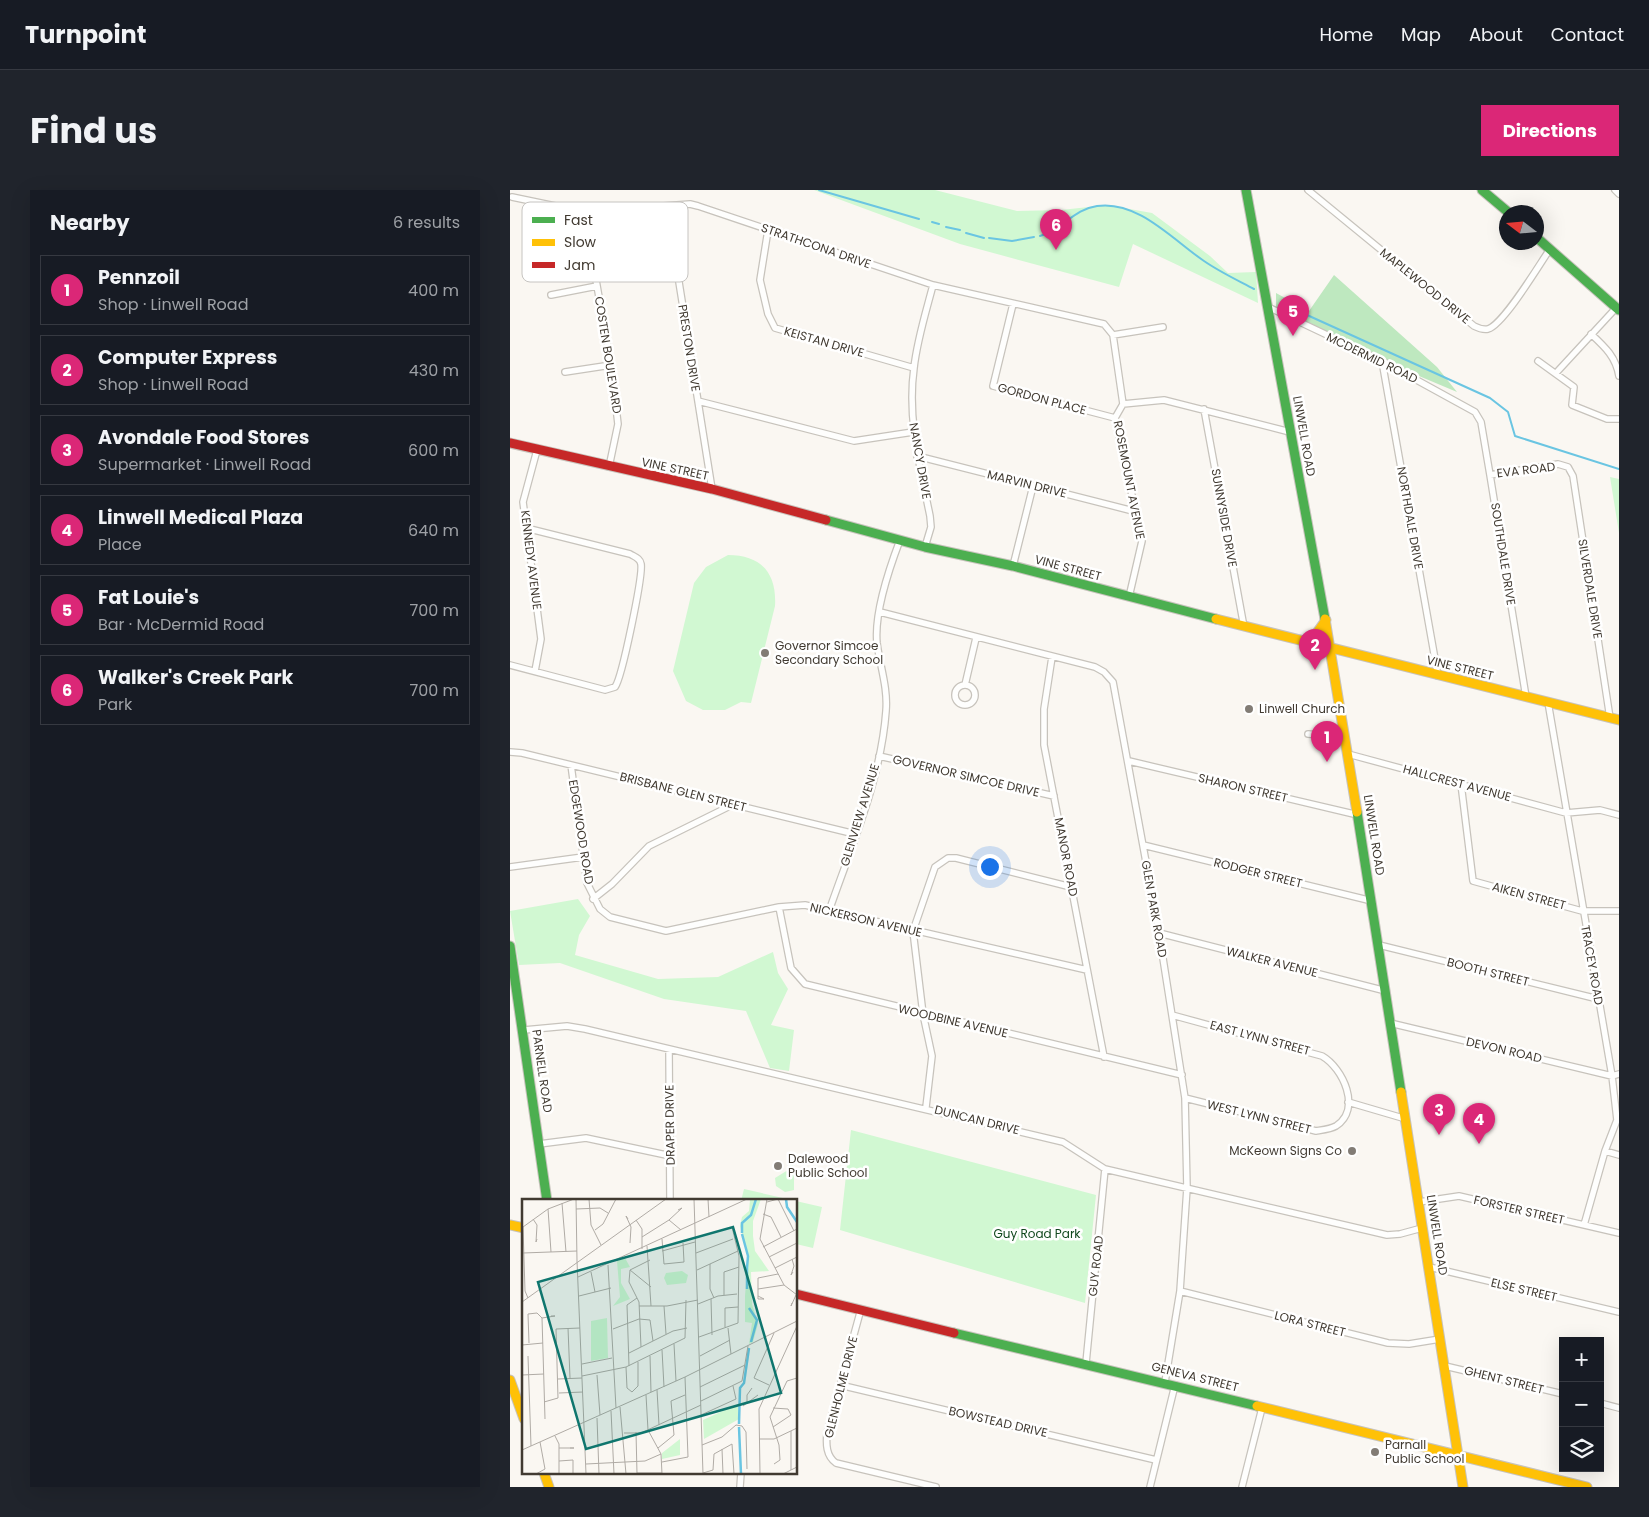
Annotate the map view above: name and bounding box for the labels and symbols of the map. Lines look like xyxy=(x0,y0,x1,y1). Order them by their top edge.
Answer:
legend xyxy=(522,202,688,282)
north arrow xyxy=(1499,205,1544,250)
pin: 6 xyxy=(1040,209,1072,250)
text: Fast xyxy=(564,210,593,230)
street label: STRATHCONA DRIVE xyxy=(759,219,873,272)
text: Slow xyxy=(564,232,597,252)
street label: MAPLEWOOD DRIVE xyxy=(1376,244,1474,327)
text: Jam xyxy=(564,255,595,275)
street label: COSTEN BOULEVARD xyxy=(591,295,626,415)
pin: 5 xyxy=(1277,295,1309,336)
street label: PRESTON DRIVE xyxy=(674,303,705,393)
street label: KEISTAN DRIVE xyxy=(782,322,866,361)
street label: MCDERMID ROAD xyxy=(1324,328,1421,387)
street label: GORDON PLACE xyxy=(996,378,1088,419)
street label: LINWELL ROAD xyxy=(1289,394,1320,477)
street label: ROSEMOUNT AVENUE xyxy=(1110,419,1149,541)
street label: NANCY DRIVE xyxy=(905,421,936,501)
street label: VINE STREET xyxy=(640,453,711,484)
street label: EVA ROAD xyxy=(1496,457,1556,482)
street label: MARVIN DRIVE xyxy=(986,465,1069,502)
street label: NORTHDALE DRIVE xyxy=(1393,465,1428,571)
street label: SUNNYSIDE DRIVE xyxy=(1207,467,1242,569)
street label: SOUTHDALE DRIVE xyxy=(1487,501,1520,606)
street label: KENNEDY AVENUE xyxy=(517,509,546,611)
street label: SILVERDALE DRIVE xyxy=(1574,538,1607,640)
street label: VINE STREET xyxy=(1033,550,1104,585)
pin: 2 xyxy=(1299,629,1331,670)
place label: Governor Simcoe Secondary School xyxy=(775,637,883,668)
marker: Governor Simcoe Secondary School xyxy=(759,647,771,659)
street label: VINE STREET xyxy=(1425,651,1496,684)
place label: Linwell Church xyxy=(1259,700,1345,717)
marker: Linwell Church xyxy=(1243,703,1255,715)
pin: 1 xyxy=(1311,721,1343,762)
street label: GOVERNOR SIMCOE DRIVE xyxy=(891,750,1041,801)
street label: HALLCREST AVENUE xyxy=(1401,760,1513,805)
street label: GLENVIEW AVENUE xyxy=(836,762,883,868)
street label: BRISBANE GLEN STREET xyxy=(618,768,749,816)
street label: SHARON STREET xyxy=(1197,769,1290,806)
street label: EDGEWOOD ROAD xyxy=(565,778,598,885)
street label: LINWELL ROAD xyxy=(1360,793,1389,876)
street label: MANOR ROAD xyxy=(1051,816,1082,898)
street label: RODGER STREET xyxy=(1212,853,1305,892)
your location xyxy=(977,854,1003,880)
street label: GLEN PARK ROAD xyxy=(1138,859,1171,959)
street label: AIKEN STREET xyxy=(1490,878,1568,914)
street label: NICKERSON AVENUE xyxy=(808,898,924,941)
street label: TRACEY ROAD xyxy=(1577,924,1608,1006)
street label: WALKER AVENUE xyxy=(1225,942,1320,981)
street label: BOOTH STREET xyxy=(1445,953,1531,990)
street label: WOODBINE AVENUE xyxy=(897,1000,1010,1041)
street label: EAST LYNN STREET xyxy=(1208,1016,1313,1059)
street label: PARNELL ROAD xyxy=(528,1028,557,1114)
street label: DEVON ROAD xyxy=(1465,1033,1544,1066)
street label: DRAPER DRIVE xyxy=(660,1085,679,1165)
pin: 3 xyxy=(1423,1094,1455,1135)
street label: WEST LYNN STREET xyxy=(1205,1095,1313,1138)
street label: DUNCAN DRIVE xyxy=(933,1101,1021,1138)
pin: 4 xyxy=(1463,1103,1495,1144)
place label: McKeown Signs Co xyxy=(1229,1142,1342,1159)
marker: McKeown Signs Co xyxy=(1346,1145,1358,1157)
place label: Dalewood Public School xyxy=(788,1150,868,1181)
marker: Dalewood Public School xyxy=(772,1160,784,1172)
street label: FORSTER STREET xyxy=(1472,1191,1567,1228)
street label: LINWELL ROAD xyxy=(1423,1193,1452,1276)
inset map xyxy=(522,1199,798,1474)
park label: Guy Road Park xyxy=(993,1225,1081,1242)
street label: GUY ROAD xyxy=(1084,1235,1107,1297)
street label: ELSE STREET xyxy=(1489,1274,1559,1305)
street label: LORA STREET xyxy=(1273,1306,1348,1341)
street label: GLENHOLME DRIVE xyxy=(820,1334,861,1440)
street label: GENEVA STREET xyxy=(1150,1357,1241,1396)
street label: GHENT STREET xyxy=(1462,1361,1546,1398)
street label: BOWSTEAD DRIVE xyxy=(947,1402,1049,1441)
place label: Parnall Public School xyxy=(1385,1436,1465,1467)
marker: Parnall Public School xyxy=(1369,1446,1381,1458)

